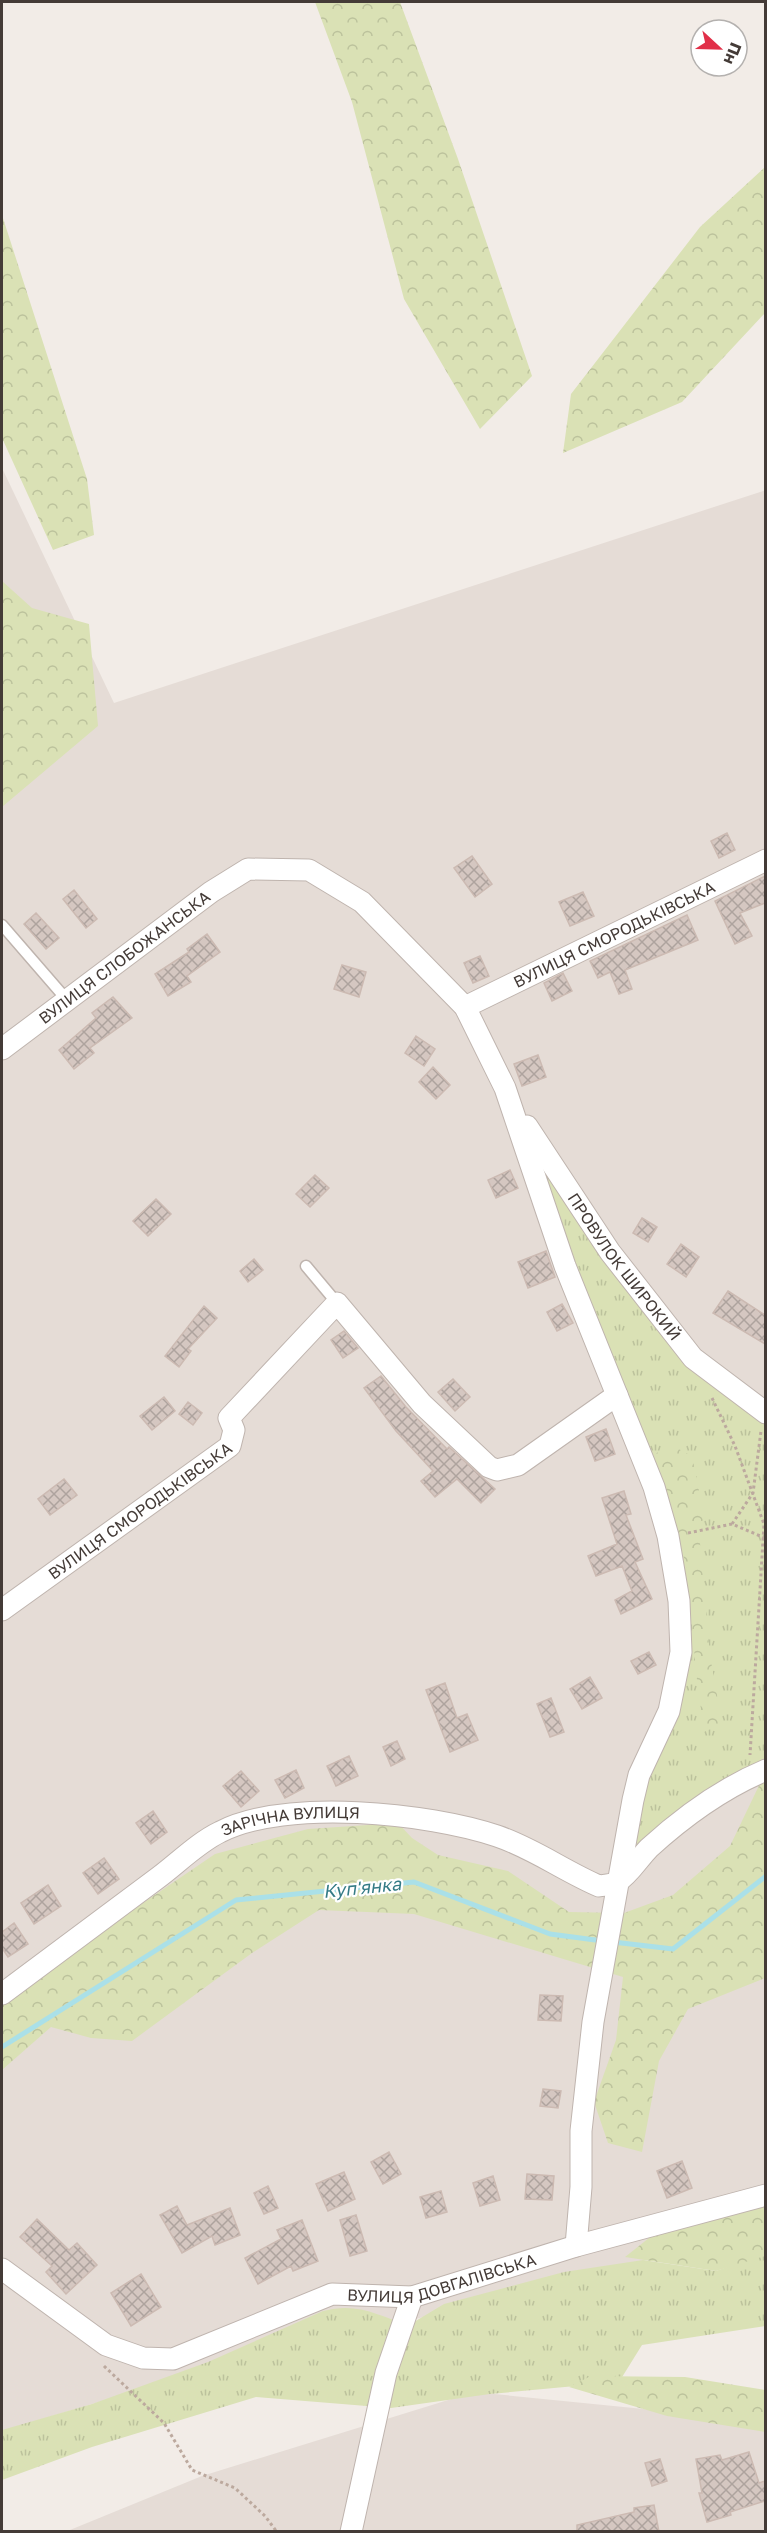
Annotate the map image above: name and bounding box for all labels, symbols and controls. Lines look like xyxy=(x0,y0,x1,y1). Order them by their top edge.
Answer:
north arrow xyxy=(689,18,749,78)
text: Пн xyxy=(720,40,746,67)
street label: ВУЛИЦЯ СМОРОДЬКІВСЬКА xyxy=(510,876,718,992)
street label: ВУЛИЦЯ СЛОБОЖАНСЬКА xyxy=(35,886,214,1028)
street label: ПРОВУЛОК ШИРОКИЙ xyxy=(564,1189,685,1344)
street label: ВУЛИЦЯ СМОРОДЬКІВСЬКА xyxy=(44,1438,236,1584)
street label: ЗАРІЧНА ВУЛИЦЯ xyxy=(218,1802,360,1840)
water label: Куп'янка xyxy=(322,1872,403,1902)
street label: ВУЛИЦЯ ДОВГАЛІВСЬКА xyxy=(347,2249,539,2307)

